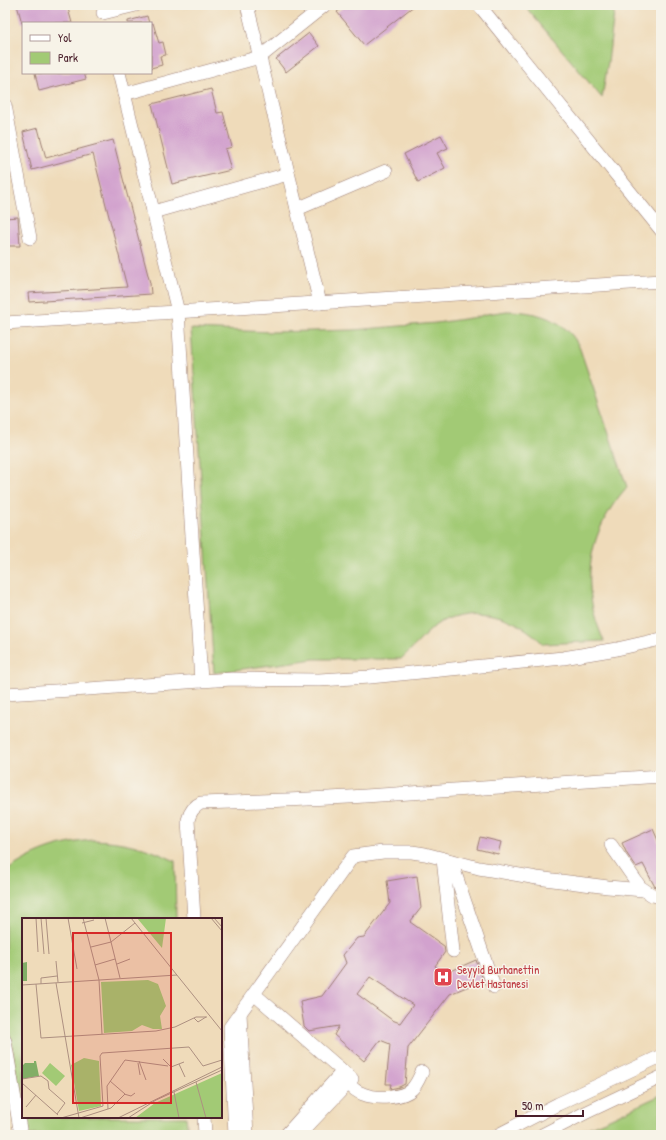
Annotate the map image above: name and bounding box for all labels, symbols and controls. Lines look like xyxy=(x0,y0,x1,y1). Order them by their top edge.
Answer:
legend xyxy=(22,22,152,74)
text: Yol xyxy=(58,29,72,46)
text: Park xyxy=(58,49,78,66)
inset map xyxy=(22,918,222,1118)
place label: Seyyid Burhanettin Devlet Hastanesi xyxy=(457,961,539,992)
hospital icon: Seyyid Burhanettin Devlet Hastanesi xyxy=(432,966,454,988)
scale bar xyxy=(516,1092,583,1118)
text: 50 m xyxy=(522,1097,543,1114)

